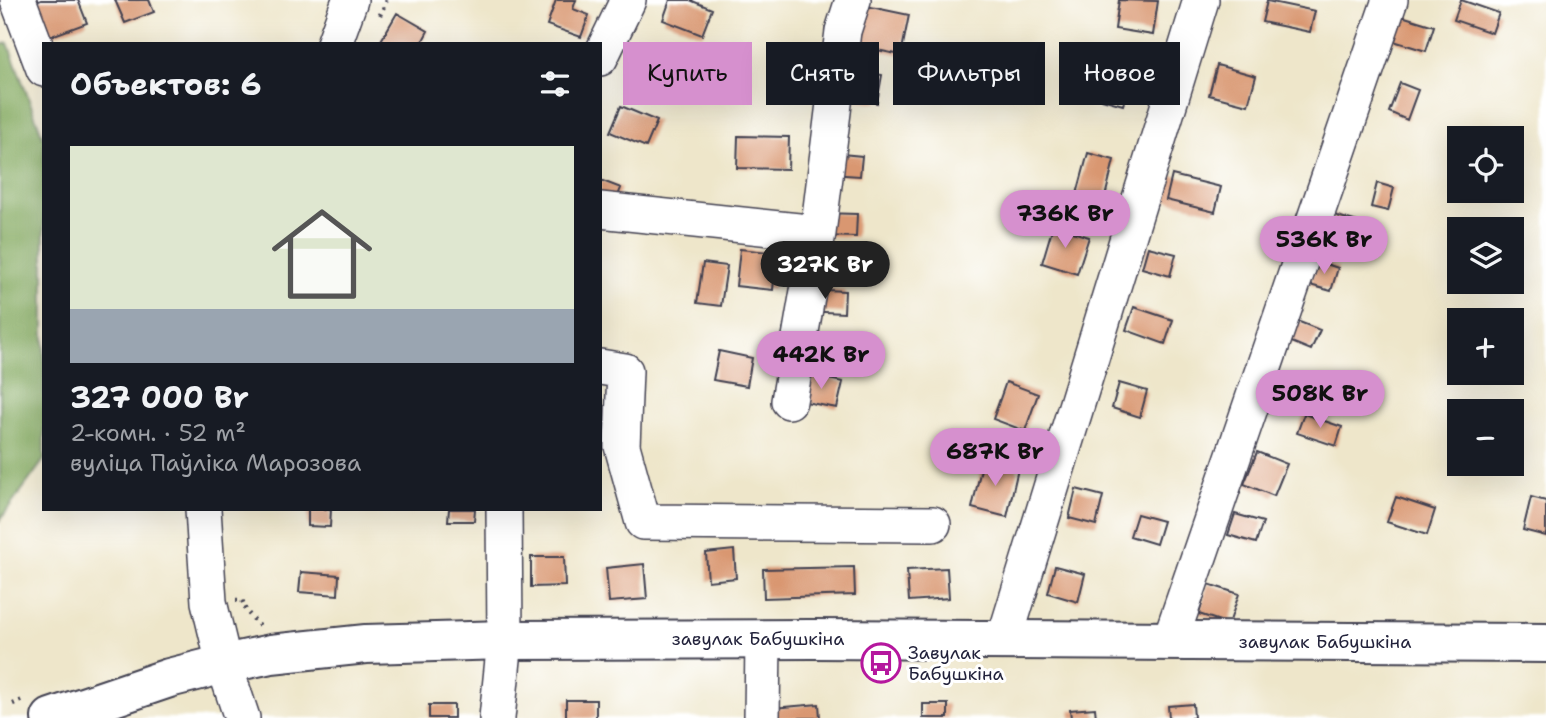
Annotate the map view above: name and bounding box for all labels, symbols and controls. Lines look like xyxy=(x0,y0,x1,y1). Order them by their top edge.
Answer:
chip: Купить xyxy=(623,42,752,105)
chip: Снять xyxy=(766,42,879,105)
chip: Фильтры xyxy=(893,42,1045,105)
chip: Новое xyxy=(1059,42,1180,105)
text: Объектов: 6 xyxy=(70,64,262,105)
icon: filters xyxy=(536,65,574,103)
map controls xyxy=(1447,126,1524,476)
button: locate xyxy=(1447,126,1524,203)
pin: 736K Br xyxy=(1000,190,1130,250)
icon: home xyxy=(259,191,385,317)
text: 736K Br xyxy=(1016,198,1114,228)
pin: 536K Br xyxy=(1259,216,1389,276)
button: layers xyxy=(1447,217,1524,294)
text: 536K Br xyxy=(1276,224,1372,254)
pin: 327K Br xyxy=(760,242,890,301)
text: 327K Br xyxy=(777,249,873,279)
button: + xyxy=(1447,308,1524,385)
pin: 442K Br xyxy=(756,332,886,391)
text: 442K Br xyxy=(772,339,870,369)
pin: 508K Br xyxy=(1255,370,1385,430)
text: 327 000 Br xyxy=(70,377,249,418)
text: 508K Br xyxy=(1272,378,1368,408)
button: − xyxy=(1447,399,1524,476)
text: 2-комн. · 52 m² xyxy=(70,418,246,448)
pin: 687K Br xyxy=(930,428,1060,488)
text: 687K Br xyxy=(946,436,1044,466)
text: вуліца Паўліка Марозова xyxy=(70,448,361,478)
street label: завулак Бабушкіна xyxy=(672,627,844,651)
street label: завулак Бабушкіна xyxy=(1239,630,1411,654)
place label: Завулак Бабушкіна xyxy=(908,641,1004,686)
bus stop icon: Завулак Бабушкіна xyxy=(860,642,902,684)

